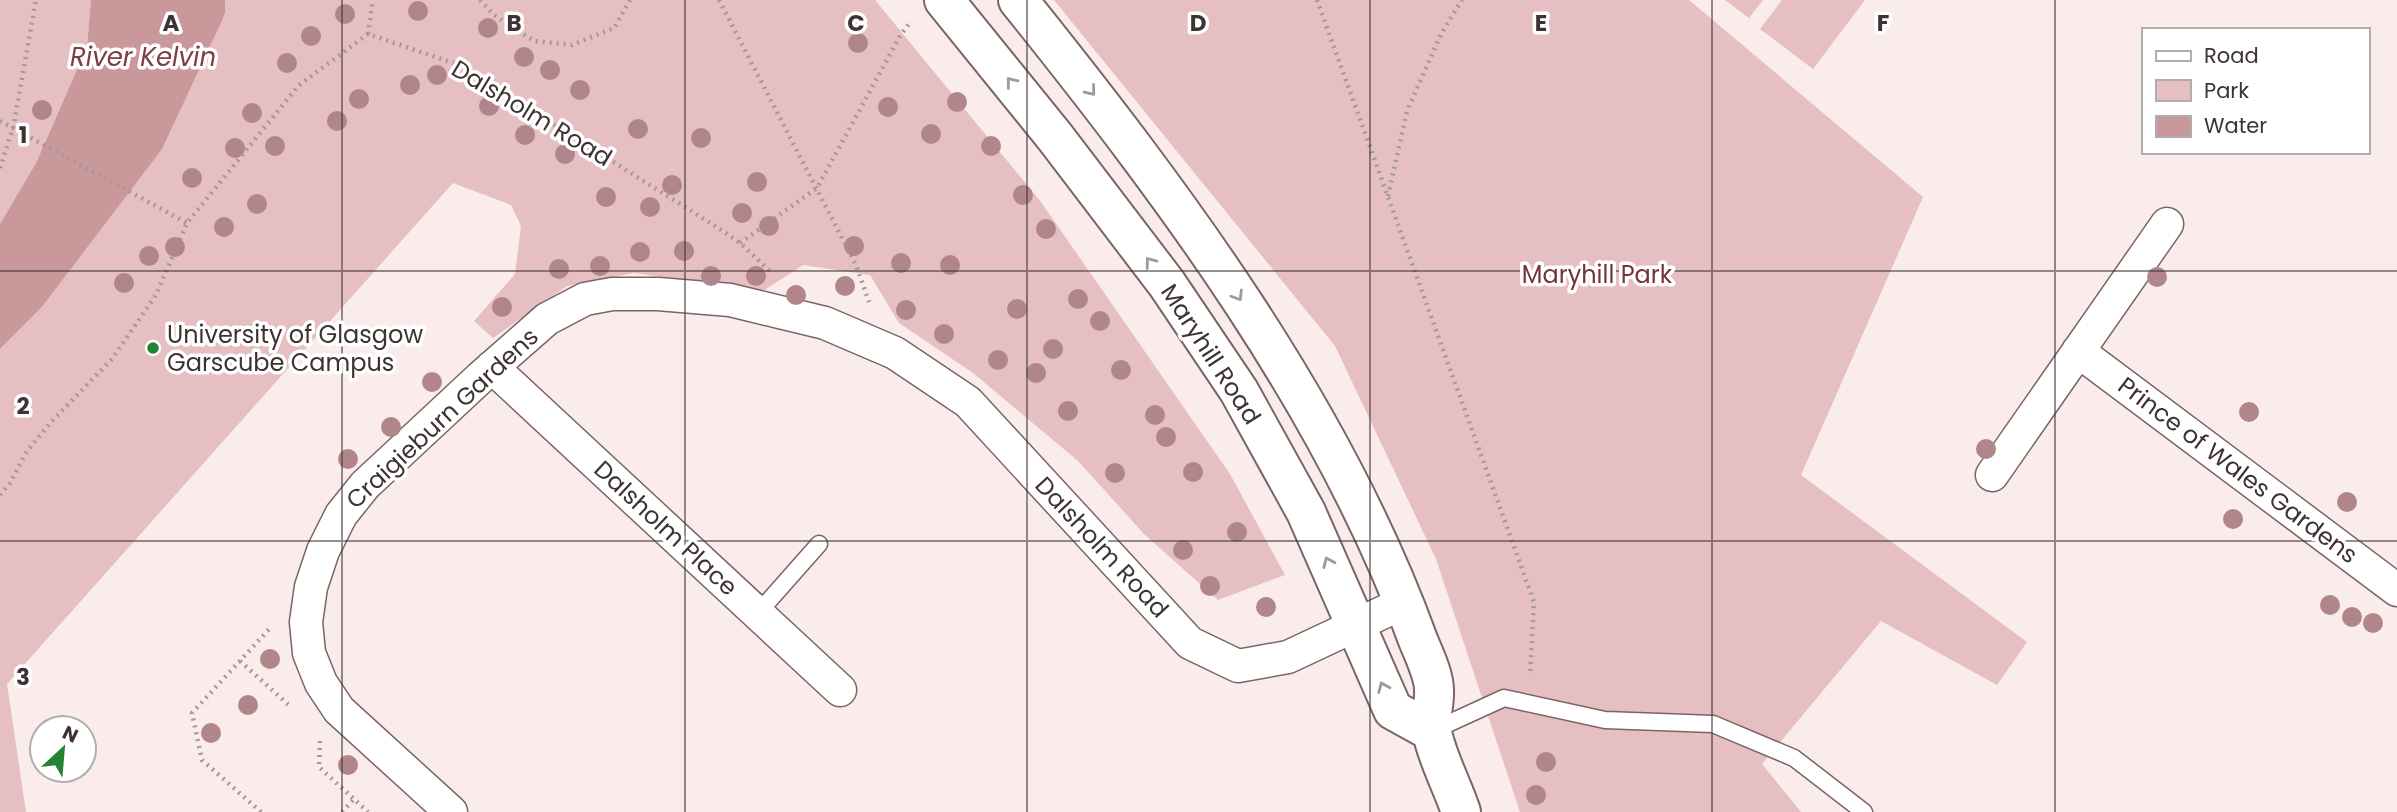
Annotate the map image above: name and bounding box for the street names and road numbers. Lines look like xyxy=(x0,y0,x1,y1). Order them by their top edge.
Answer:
street label: Dalsholm Road xyxy=(446,52,618,174)
street label: Maryhill Road xyxy=(1153,277,1269,431)
street label: Craigieburn Gardens xyxy=(339,320,545,516)
street label: Prince of Wales Gardens xyxy=(2112,369,2364,571)
street label: Dalsholm Place xyxy=(587,453,745,603)
street label: Dalsholm Road xyxy=(1028,469,1176,625)

